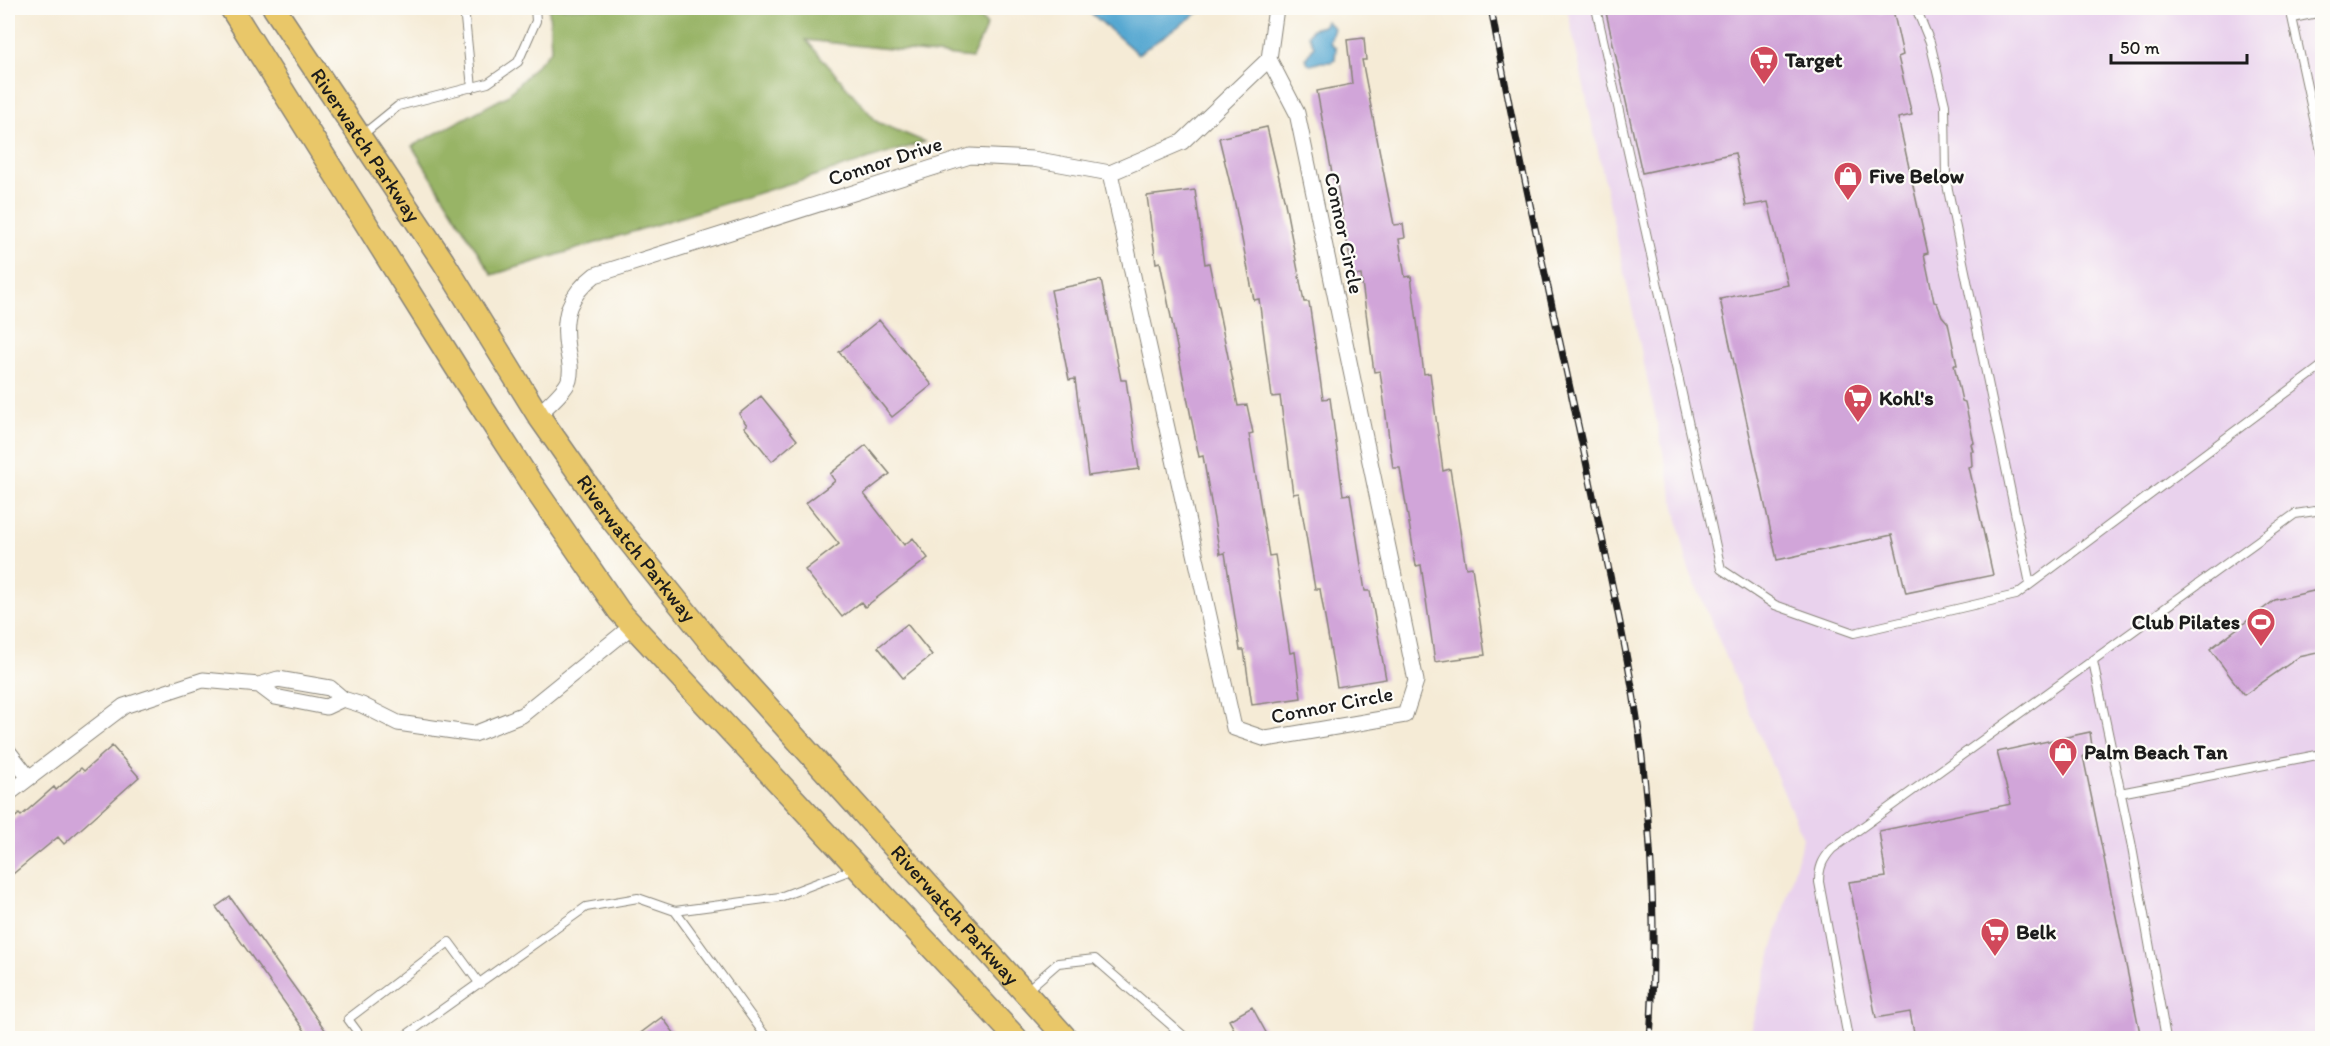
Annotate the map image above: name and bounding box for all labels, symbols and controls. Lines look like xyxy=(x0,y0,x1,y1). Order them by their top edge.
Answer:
scale bar xyxy=(2111,27,2248,65)
text: 50 m xyxy=(2120,37,2160,59)
supermarket icon: Target xyxy=(1748,44,1780,86)
place label: Target xyxy=(1784,47,1843,73)
street label: Riverwatch Parkway xyxy=(306,63,427,227)
street label: Connor Drive xyxy=(825,130,945,191)
shop icon: Five Below xyxy=(1832,160,1864,202)
place label: Five Below xyxy=(1869,163,1965,188)
street label: Connor Circle xyxy=(1319,170,1370,296)
supermarket icon: Kohl's xyxy=(1842,382,1874,424)
place label: Kohl's xyxy=(1879,385,1934,410)
street label: Riverwatch Parkway xyxy=(572,469,702,627)
sports icon: Club Pilates xyxy=(2245,606,2277,648)
place label: Club Pilates xyxy=(2132,609,2240,634)
street label: Connor Circle xyxy=(1269,680,1395,729)
shop icon: Palm Beach Tan xyxy=(2047,736,2079,778)
place label: Palm Beach Tan xyxy=(2084,739,2229,764)
street label: Riverwatch Parkway xyxy=(886,839,1025,990)
supermarket icon: Belk xyxy=(1979,916,2011,958)
place label: Belk xyxy=(2016,919,2057,944)

